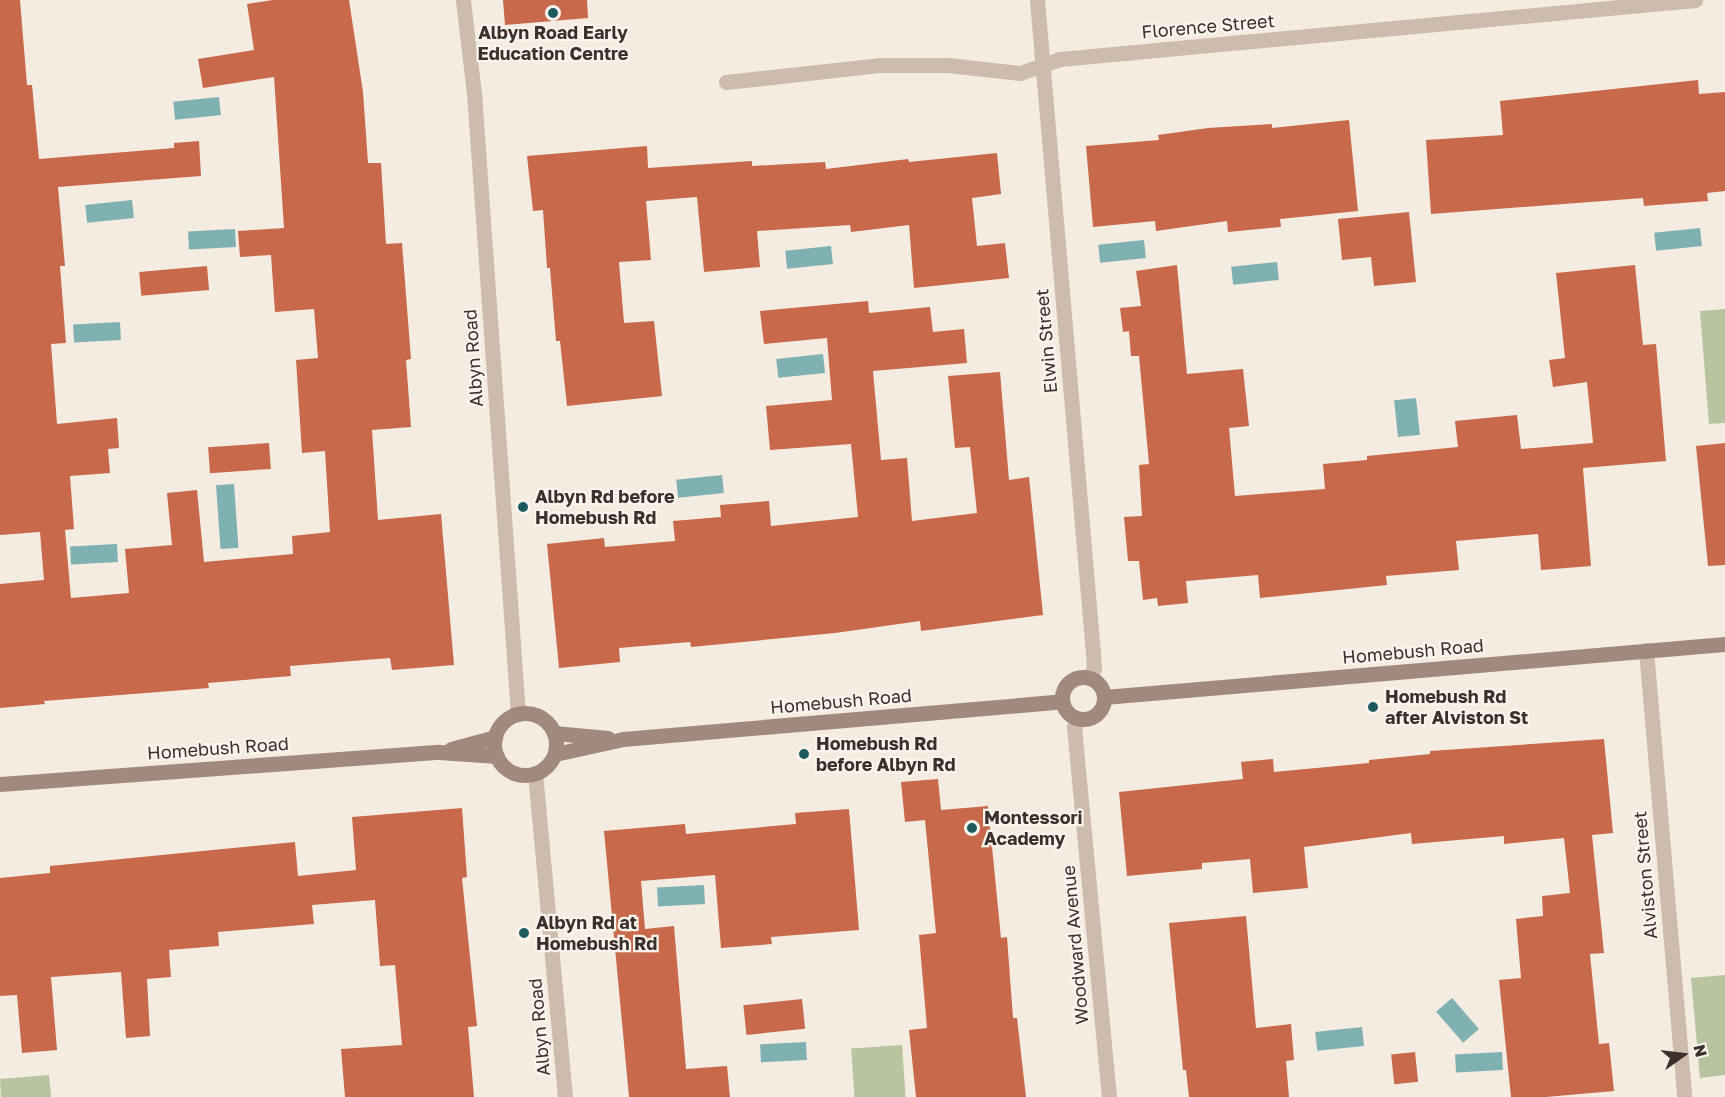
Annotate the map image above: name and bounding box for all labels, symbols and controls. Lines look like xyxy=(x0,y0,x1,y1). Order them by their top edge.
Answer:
marker: Albyn Road Early Education Centre xyxy=(546,6,560,20)
street label: Florence Street xyxy=(1141,9,1275,43)
place label: Albyn Road Early Education Centre xyxy=(478,22,628,64)
street label: Elwin Street xyxy=(1031,288,1061,394)
street label: Albyn Road xyxy=(459,308,487,408)
place label: Albyn Rd before Homebush Rd xyxy=(535,486,675,528)
marker: Albyn Rd before Homebush Rd xyxy=(516,500,530,514)
street label: Homebush Road xyxy=(1341,634,1485,668)
street label: Homebush Road xyxy=(769,684,913,718)
place label: Homebush Rd after Alviston St xyxy=(1385,686,1528,728)
marker: Homebush Rd after Alviston St xyxy=(1366,700,1380,714)
street label: Homebush Road xyxy=(146,732,290,764)
place label: Homebush Rd before Albyn Rd xyxy=(816,733,956,776)
marker: Homebush Rd before Albyn Rd xyxy=(797,747,811,761)
place label: Montessori Academy xyxy=(984,807,1082,850)
street label: Alviston Street xyxy=(1629,810,1661,940)
marker: Montessori Academy xyxy=(965,821,979,835)
street label: Woodward Avenue xyxy=(1057,865,1093,1025)
place label: Albyn Rd at Homebush Rd xyxy=(536,912,657,954)
marker: Albyn Rd at Homebush Rd xyxy=(517,926,531,940)
street label: Albyn Road xyxy=(524,977,554,1077)
north arrow xyxy=(1653,1025,1713,1085)
text: N xyxy=(1689,1042,1712,1059)

